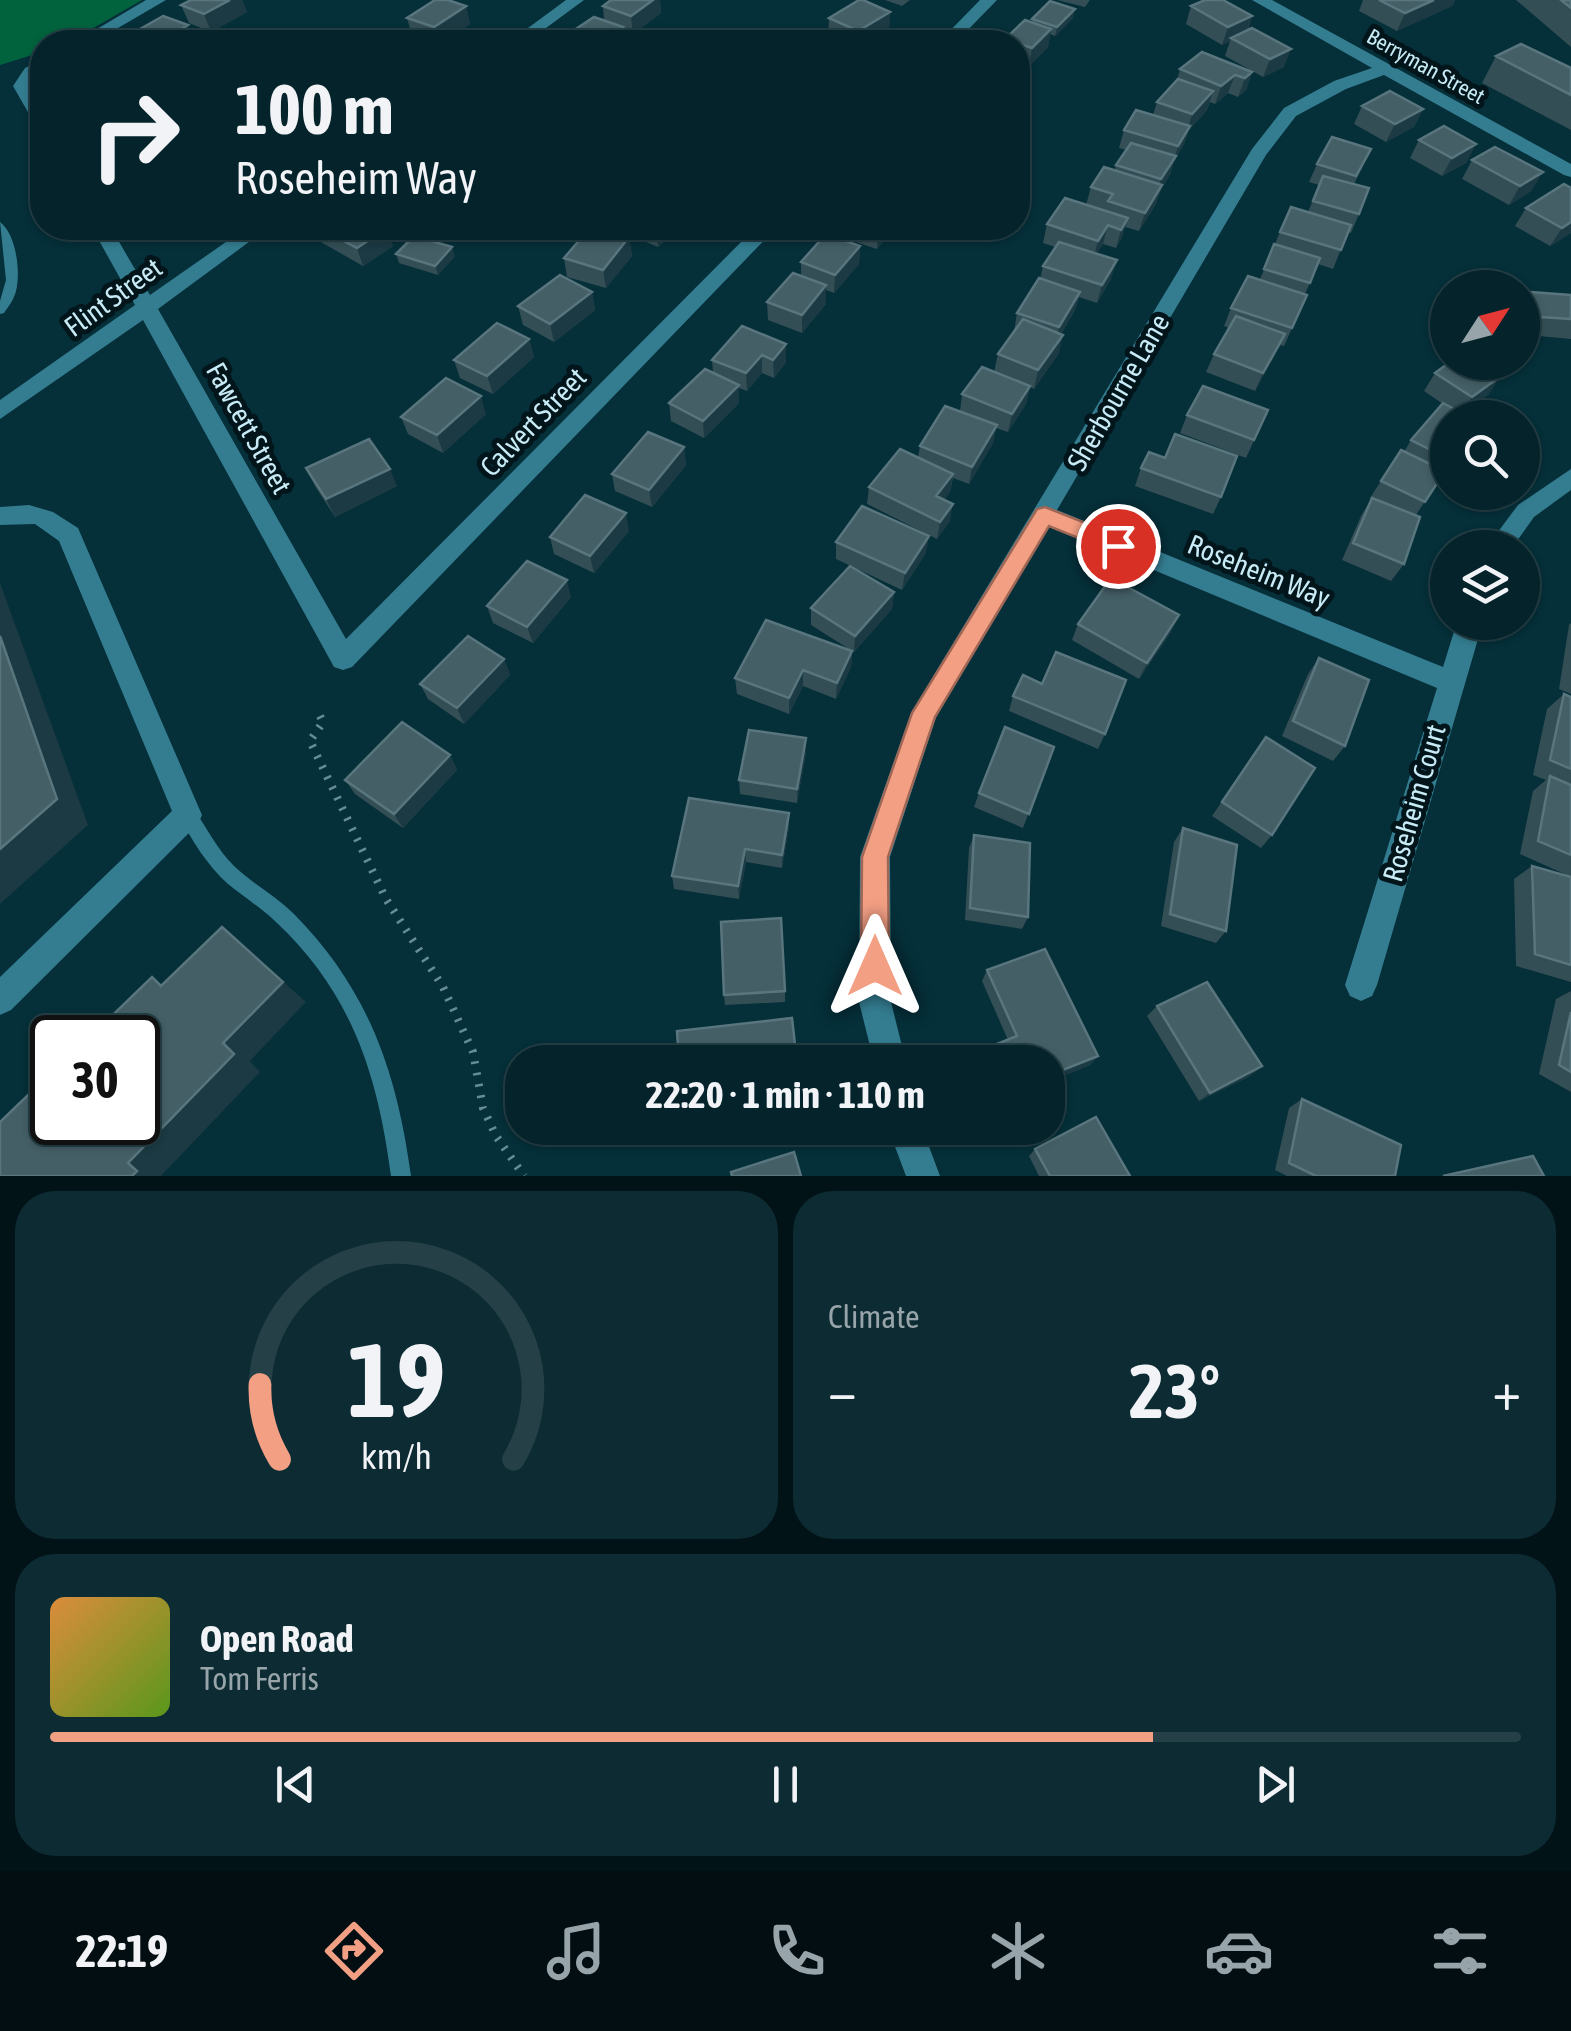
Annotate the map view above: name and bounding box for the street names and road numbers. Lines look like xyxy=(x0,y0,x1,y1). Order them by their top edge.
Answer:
street label: Berryman Street xyxy=(1363,23,1489,109)
street label: Flint Street xyxy=(58,251,168,343)
street label: Sherbourne Lane xyxy=(1060,308,1176,476)
street label: Fawcett Street xyxy=(200,357,298,499)
street label: Calvert Street xyxy=(474,361,592,483)
street label: Roseheim Way xyxy=(1183,528,1335,614)
street label: Roseheim Court xyxy=(1376,721,1452,885)

